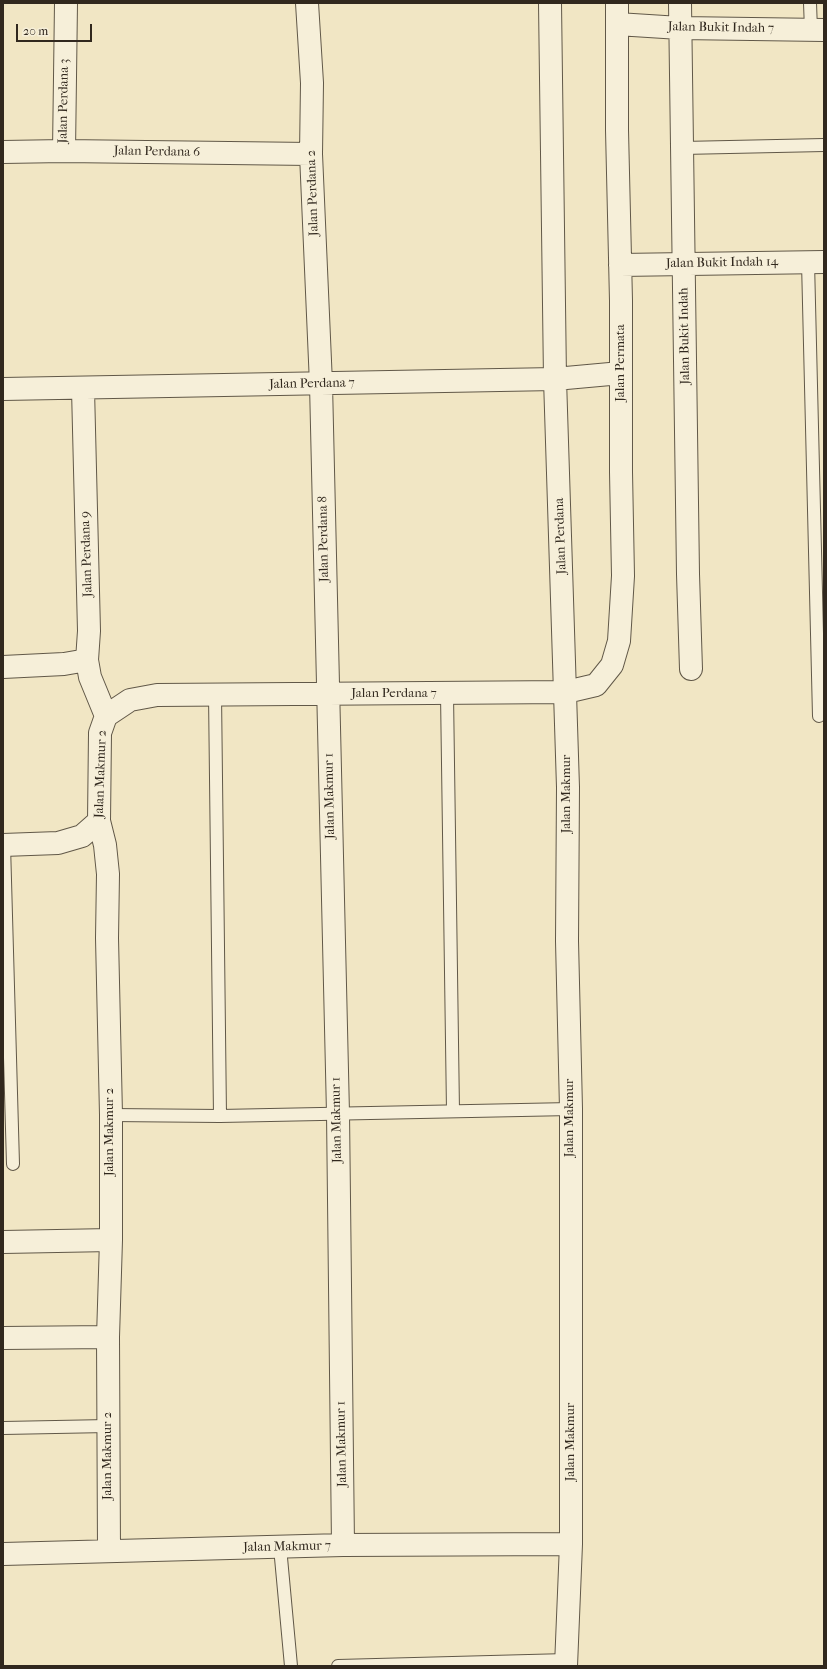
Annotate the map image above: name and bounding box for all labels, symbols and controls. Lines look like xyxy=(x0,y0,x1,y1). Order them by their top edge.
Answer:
scale bar xyxy=(18,16,94,42)
street label: Jalan Bukit Indah 7 xyxy=(668,19,774,37)
text: 20 m xyxy=(23,24,48,38)
street label: Jalan Perdana 3 xyxy=(55,59,73,143)
street label: Jalan Perdana 6 xyxy=(114,143,200,161)
street label: Jalan Perdana 2 xyxy=(304,150,322,236)
street label: Jalan Bukit Indah 14 xyxy=(666,254,778,272)
street label: Jalan Bukit Indah xyxy=(676,287,694,385)
street label: Jalan Permata xyxy=(613,324,629,402)
street label: Jalan Perdana 7 xyxy=(269,375,355,393)
street label: Jalan Perdana 8 xyxy=(315,496,333,582)
street label: Jalan Perdana xyxy=(552,497,570,575)
street label: Jalan Perdana 9 xyxy=(78,511,96,597)
street label: Jalan Perdana 7 xyxy=(351,686,437,702)
street label: Jalan Makmur 2 xyxy=(92,730,110,818)
street label: Jalan Makmur 1 xyxy=(321,753,339,839)
street label: Jalan Makmur xyxy=(559,755,575,833)
street label: Jalan Makmur 1 xyxy=(328,1077,346,1163)
street label: Jalan Makmur xyxy=(562,1079,578,1157)
street label: Jalan Makmur 2 xyxy=(102,1088,118,1176)
street label: Jalan Makmur 1 xyxy=(333,1401,351,1487)
street label: Jalan Makmur xyxy=(563,1403,579,1481)
street label: Jalan Makmur 2 xyxy=(100,1412,116,1500)
street label: Jalan Makmur 7 xyxy=(243,1538,331,1556)

